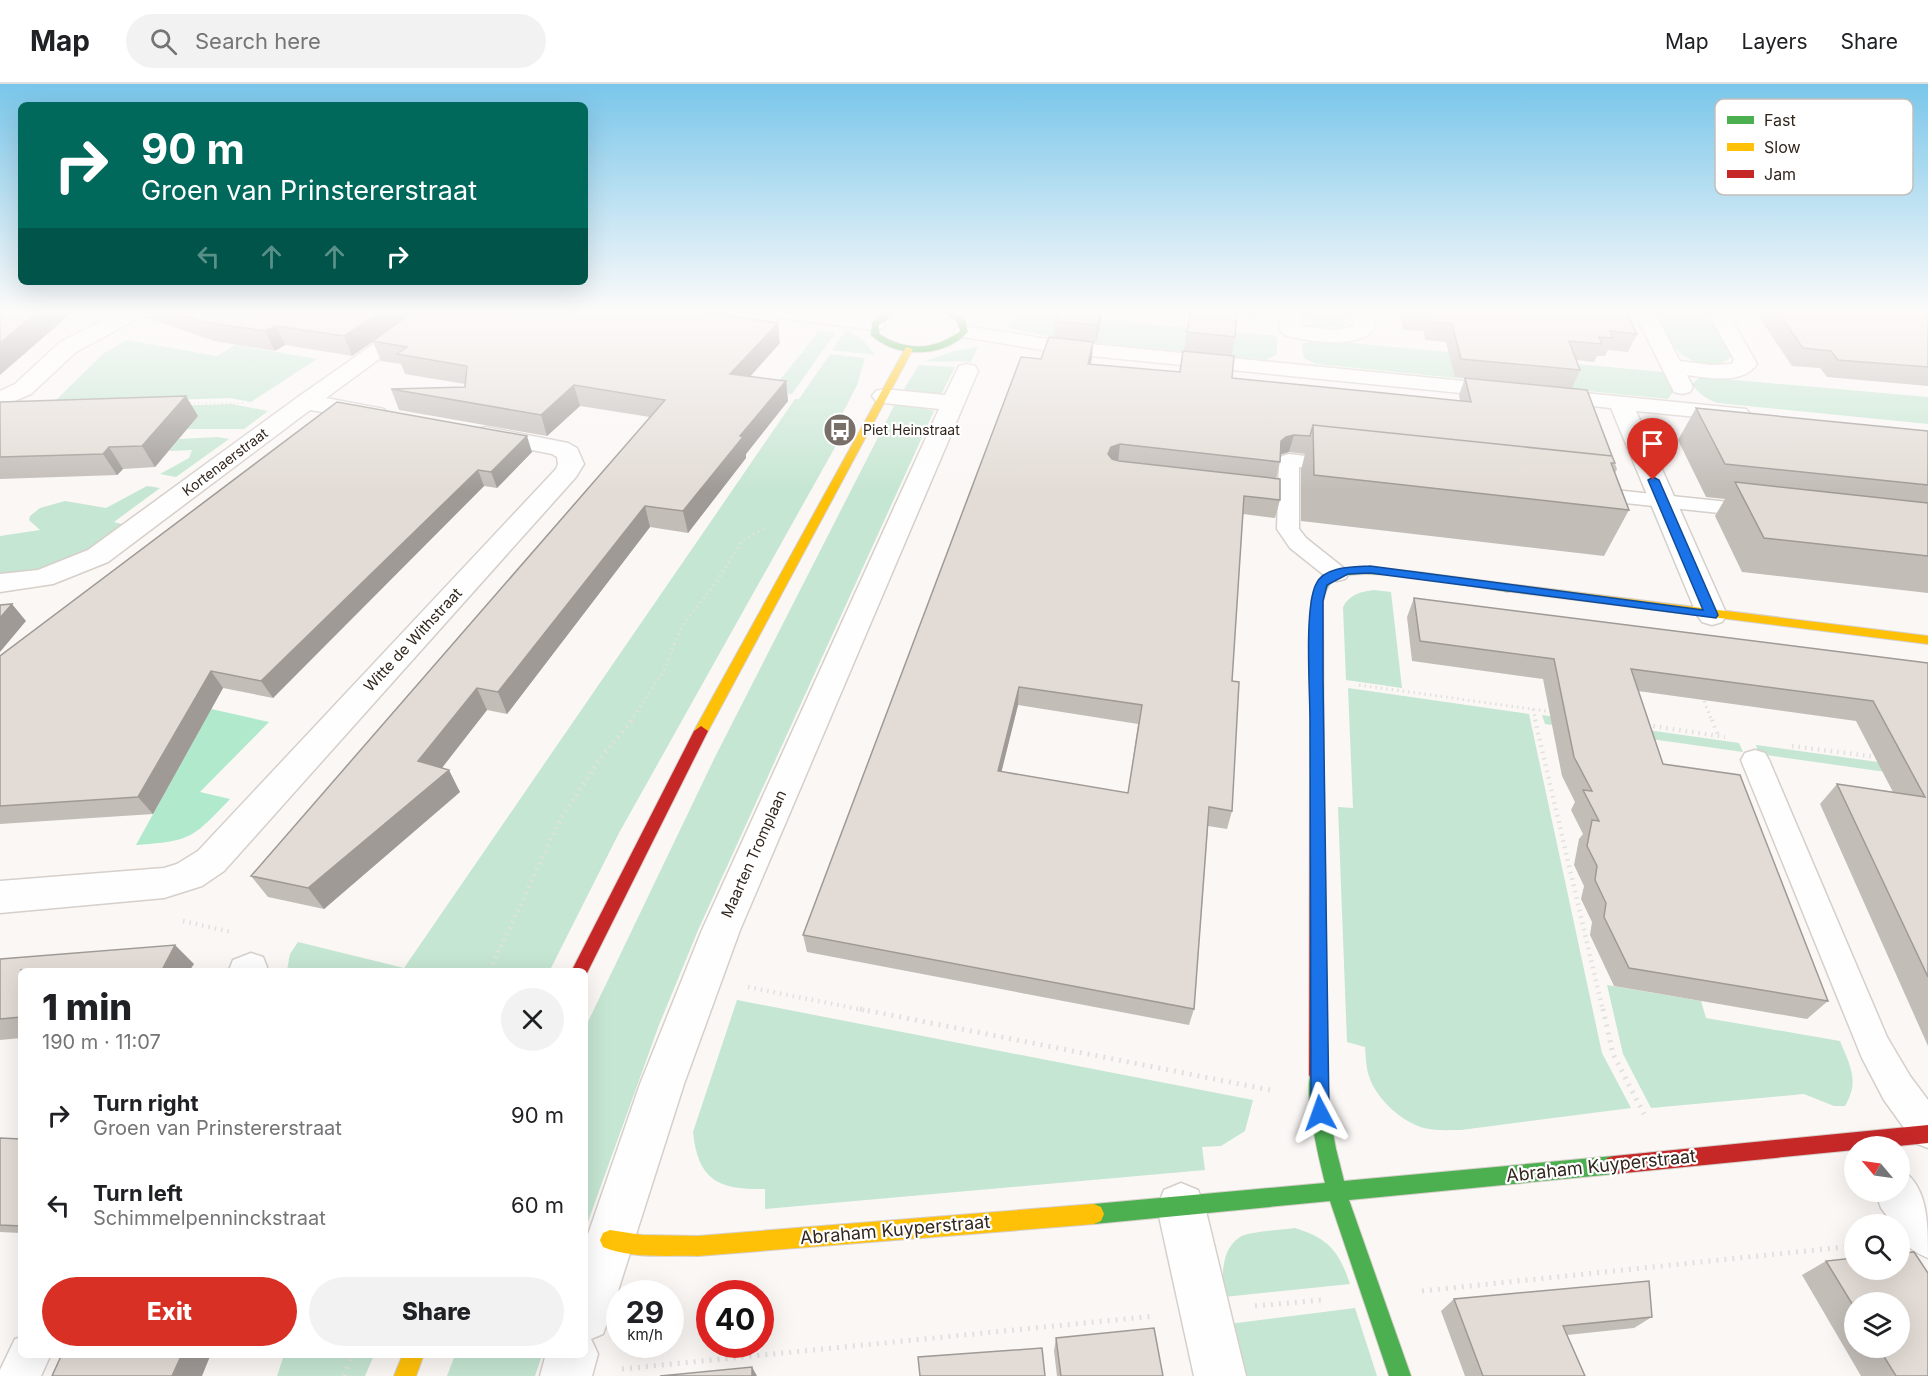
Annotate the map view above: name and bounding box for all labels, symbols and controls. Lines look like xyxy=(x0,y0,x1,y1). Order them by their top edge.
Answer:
search box xyxy=(126,14,546,68)
text: Map xyxy=(30,24,90,58)
icon: search xyxy=(147,25,180,58)
text: Search here xyxy=(195,28,321,54)
text: Map xyxy=(1665,29,1709,54)
text: Layers xyxy=(1742,29,1808,54)
text: Share xyxy=(1841,29,1898,54)
legend xyxy=(1715,99,1913,195)
text: Fast xyxy=(1764,110,1796,130)
text: 90 m xyxy=(141,123,245,174)
icon: right xyxy=(42,126,120,204)
text: Slow xyxy=(1764,137,1801,157)
text: Jam xyxy=(1764,164,1796,184)
text: Groen van Prinstererstraat xyxy=(141,174,477,207)
icon: left xyxy=(192,240,225,273)
icon: ahead xyxy=(255,240,288,273)
icon: ahead xyxy=(318,240,351,273)
icon: right xyxy=(381,240,414,273)
bus stop icon: Piet Heinstraat xyxy=(822,412,858,448)
pin xyxy=(1627,418,1678,480)
place label: Piet Heinstraat xyxy=(863,421,960,438)
street label: Kortenaerstraat xyxy=(179,424,271,499)
icon: arrive xyxy=(1636,427,1669,460)
street label: Witte de Withstraat xyxy=(360,584,466,696)
street label: Maarten Tromplaan xyxy=(717,787,790,921)
text: 1 min xyxy=(42,985,132,1029)
button: close xyxy=(501,988,564,1051)
text: 190 m · 11:07 xyxy=(42,1030,161,1054)
position arrow xyxy=(1288,1081,1352,1145)
text: Turn right xyxy=(93,1090,199,1116)
icon: right xyxy=(42,1099,75,1132)
text: 90 m xyxy=(511,1102,564,1128)
text: Groen van Prinstererstraat xyxy=(93,1116,342,1140)
north arrow xyxy=(1844,1136,1910,1202)
map controls xyxy=(1844,1136,1910,1358)
street label: Abraham Kuyperstraat xyxy=(1505,1145,1697,1186)
text: Turn left xyxy=(93,1180,183,1206)
icon: left xyxy=(42,1189,75,1222)
text: 60 m xyxy=(511,1192,564,1218)
text: Schimmelpenninckstraat xyxy=(93,1206,326,1230)
street label: Abraham Kuyperstraat xyxy=(799,1211,991,1248)
button: search xyxy=(1844,1214,1910,1280)
button: Exit xyxy=(42,1277,297,1346)
button: Share xyxy=(309,1277,564,1346)
speed limit sign: 40 xyxy=(696,1280,774,1358)
button: layers xyxy=(1844,1292,1910,1358)
text: 29 xyxy=(626,1294,664,1330)
text: km/h xyxy=(627,1325,663,1344)

